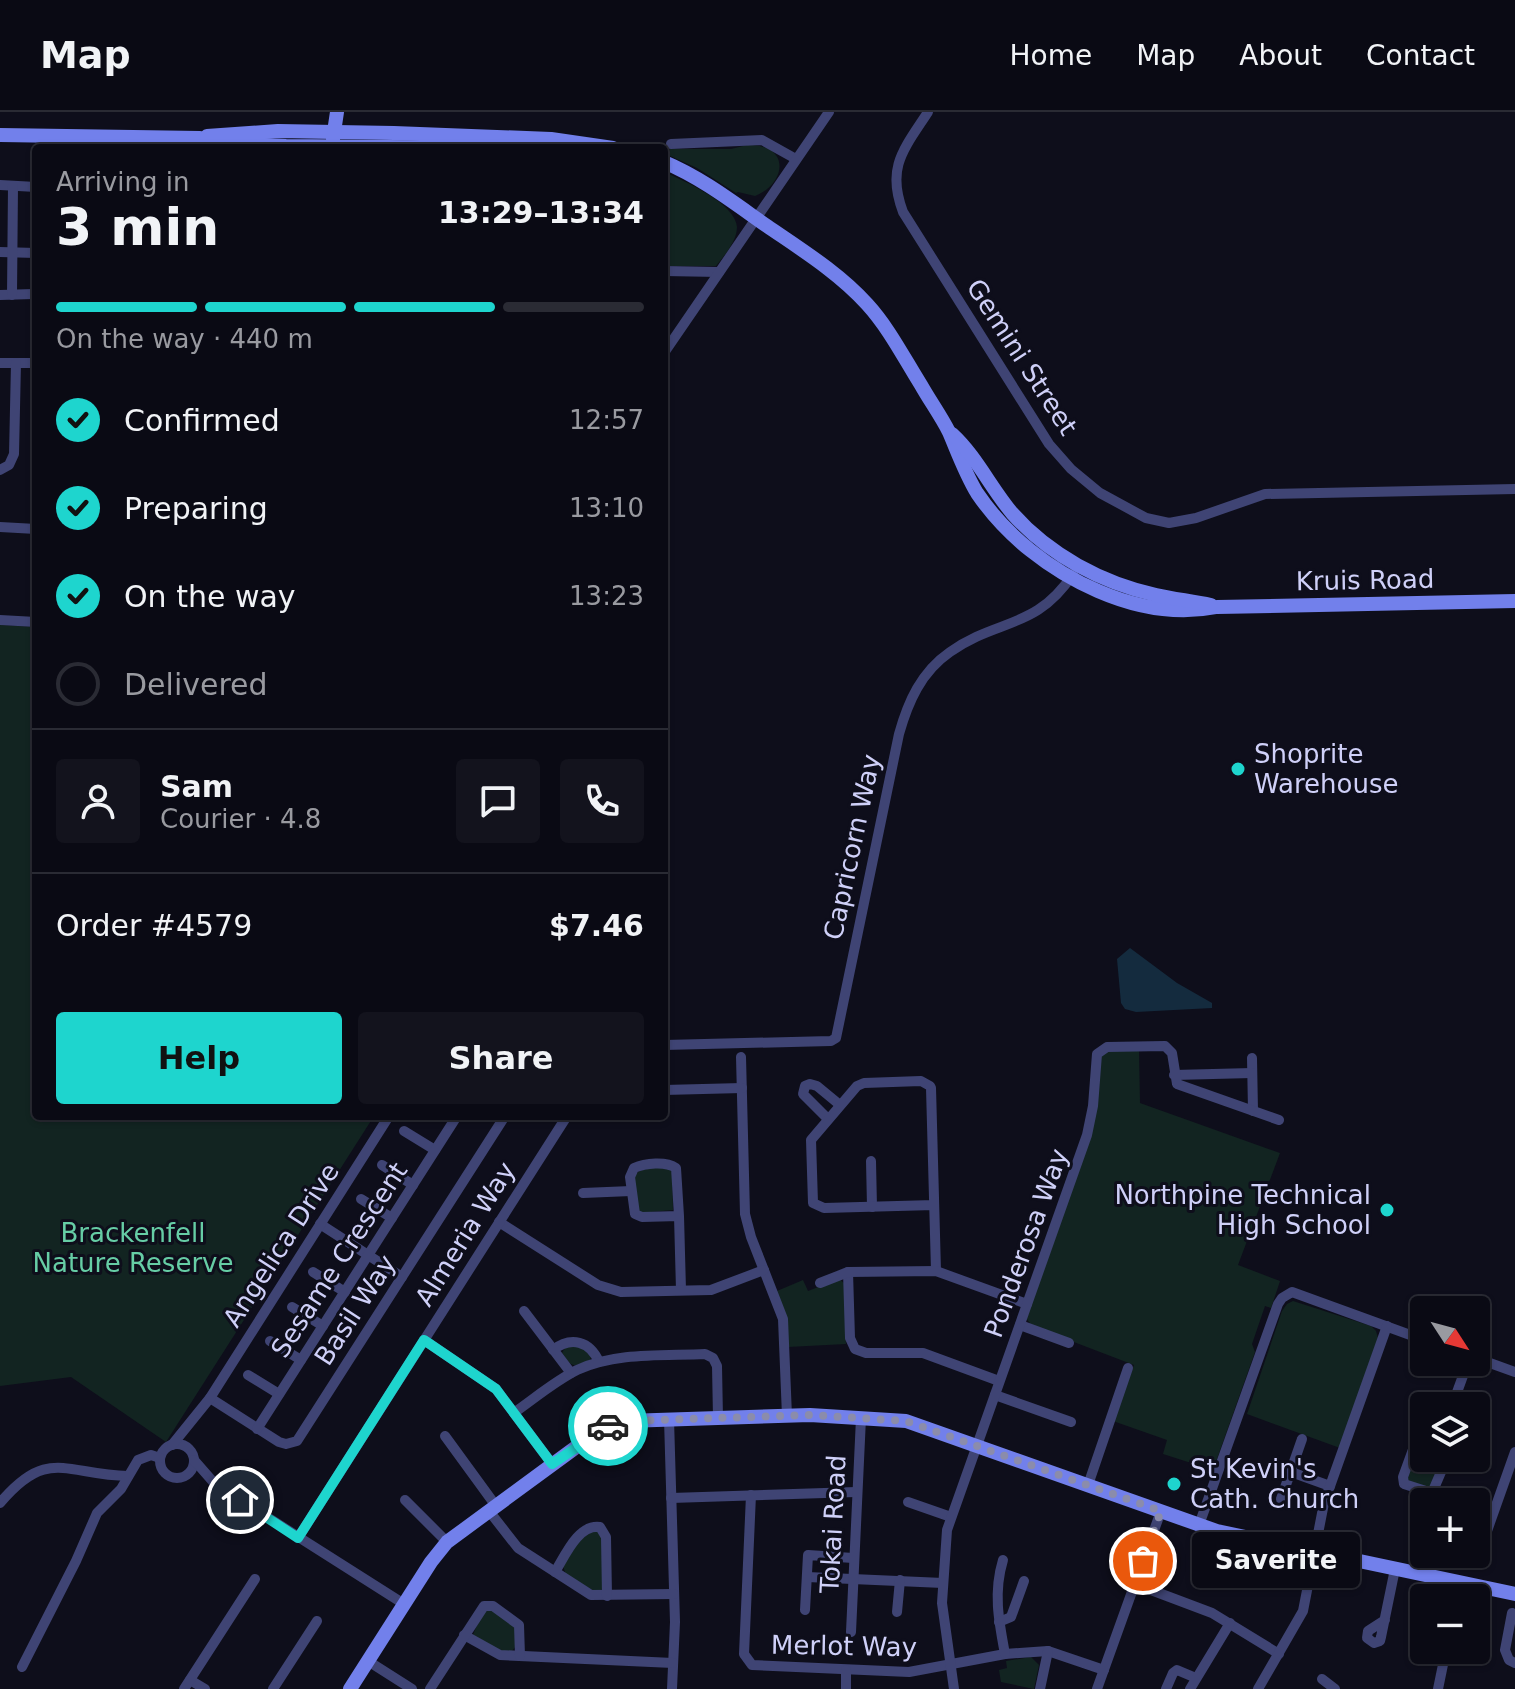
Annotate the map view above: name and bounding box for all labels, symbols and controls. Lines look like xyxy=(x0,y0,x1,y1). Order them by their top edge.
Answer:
text: Map xyxy=(40,33,131,77)
text: Home xyxy=(1009,39,1092,72)
text: Map xyxy=(1136,39,1195,72)
text: About xyxy=(1239,39,1322,72)
text: Contact xyxy=(1366,39,1475,72)
text: Arriving in xyxy=(56,167,190,197)
text: 13:29–13:34 xyxy=(438,195,644,230)
text: 3 min xyxy=(56,197,219,257)
street label: Gemini Street xyxy=(960,273,1084,441)
text: On the way · 440 m xyxy=(56,324,313,354)
icon: check xyxy=(56,398,100,442)
text: Confirmed xyxy=(124,403,280,438)
text: 12:57 xyxy=(569,405,644,435)
icon: check xyxy=(56,486,100,530)
text: Preparing xyxy=(124,491,268,526)
text: 13:10 xyxy=(569,493,644,523)
street label: Kruis Road xyxy=(1295,564,1435,596)
icon: check xyxy=(56,574,100,618)
text: On the way xyxy=(124,579,296,614)
text: 13:23 xyxy=(569,581,644,611)
text: Delivered xyxy=(124,667,268,702)
place label: Shoprite Warehouse xyxy=(1254,739,1399,799)
street label: Capricorn Way xyxy=(818,751,886,943)
button: person xyxy=(56,759,140,843)
button: chat xyxy=(456,759,540,843)
button: phone xyxy=(560,759,644,843)
marker: Shoprite Warehouse xyxy=(1229,760,1247,778)
text: Sam xyxy=(160,769,233,804)
text: Courier · 4.8 xyxy=(160,804,321,834)
text: Order #4579 xyxy=(56,908,252,943)
text: $7.46 xyxy=(549,908,644,943)
button: Help xyxy=(56,1012,342,1104)
button: Share xyxy=(358,1012,644,1104)
street label: Ponderosa Way xyxy=(978,1144,1074,1342)
street label: Sesame Crescent xyxy=(265,1157,413,1363)
street label: Almeria Way xyxy=(409,1157,521,1311)
street label: Angelica Drive xyxy=(217,1158,345,1332)
place label: Northpine Technical High School xyxy=(1114,1180,1371,1240)
marker: Northpine Technical High School xyxy=(1378,1201,1396,1219)
park label: Brackenfell Nature Reserve xyxy=(33,1218,233,1278)
street label: Basil Way xyxy=(308,1249,402,1371)
north arrow xyxy=(1410,1296,1490,1376)
map controls xyxy=(1410,1296,1490,1664)
courier xyxy=(568,1386,648,1466)
button: layers xyxy=(1410,1392,1490,1472)
icon: car xyxy=(586,1404,630,1448)
street label: Tokai Road xyxy=(814,1454,852,1595)
place label: St Kevin's Cath. Church xyxy=(1190,1454,1359,1514)
pin xyxy=(206,1466,274,1534)
marker: St Kevin's Cath. Church xyxy=(1165,1475,1183,1493)
icon: home xyxy=(218,1478,262,1522)
button: + xyxy=(1410,1488,1490,1568)
pin xyxy=(1109,1527,1177,1595)
callout: Saverite xyxy=(1191,1533,1359,1589)
icon: bag xyxy=(1121,1539,1165,1583)
text: Saverite xyxy=(1215,1545,1337,1575)
button: − xyxy=(1410,1584,1490,1664)
street label: Merlot Way xyxy=(771,1630,917,1662)

